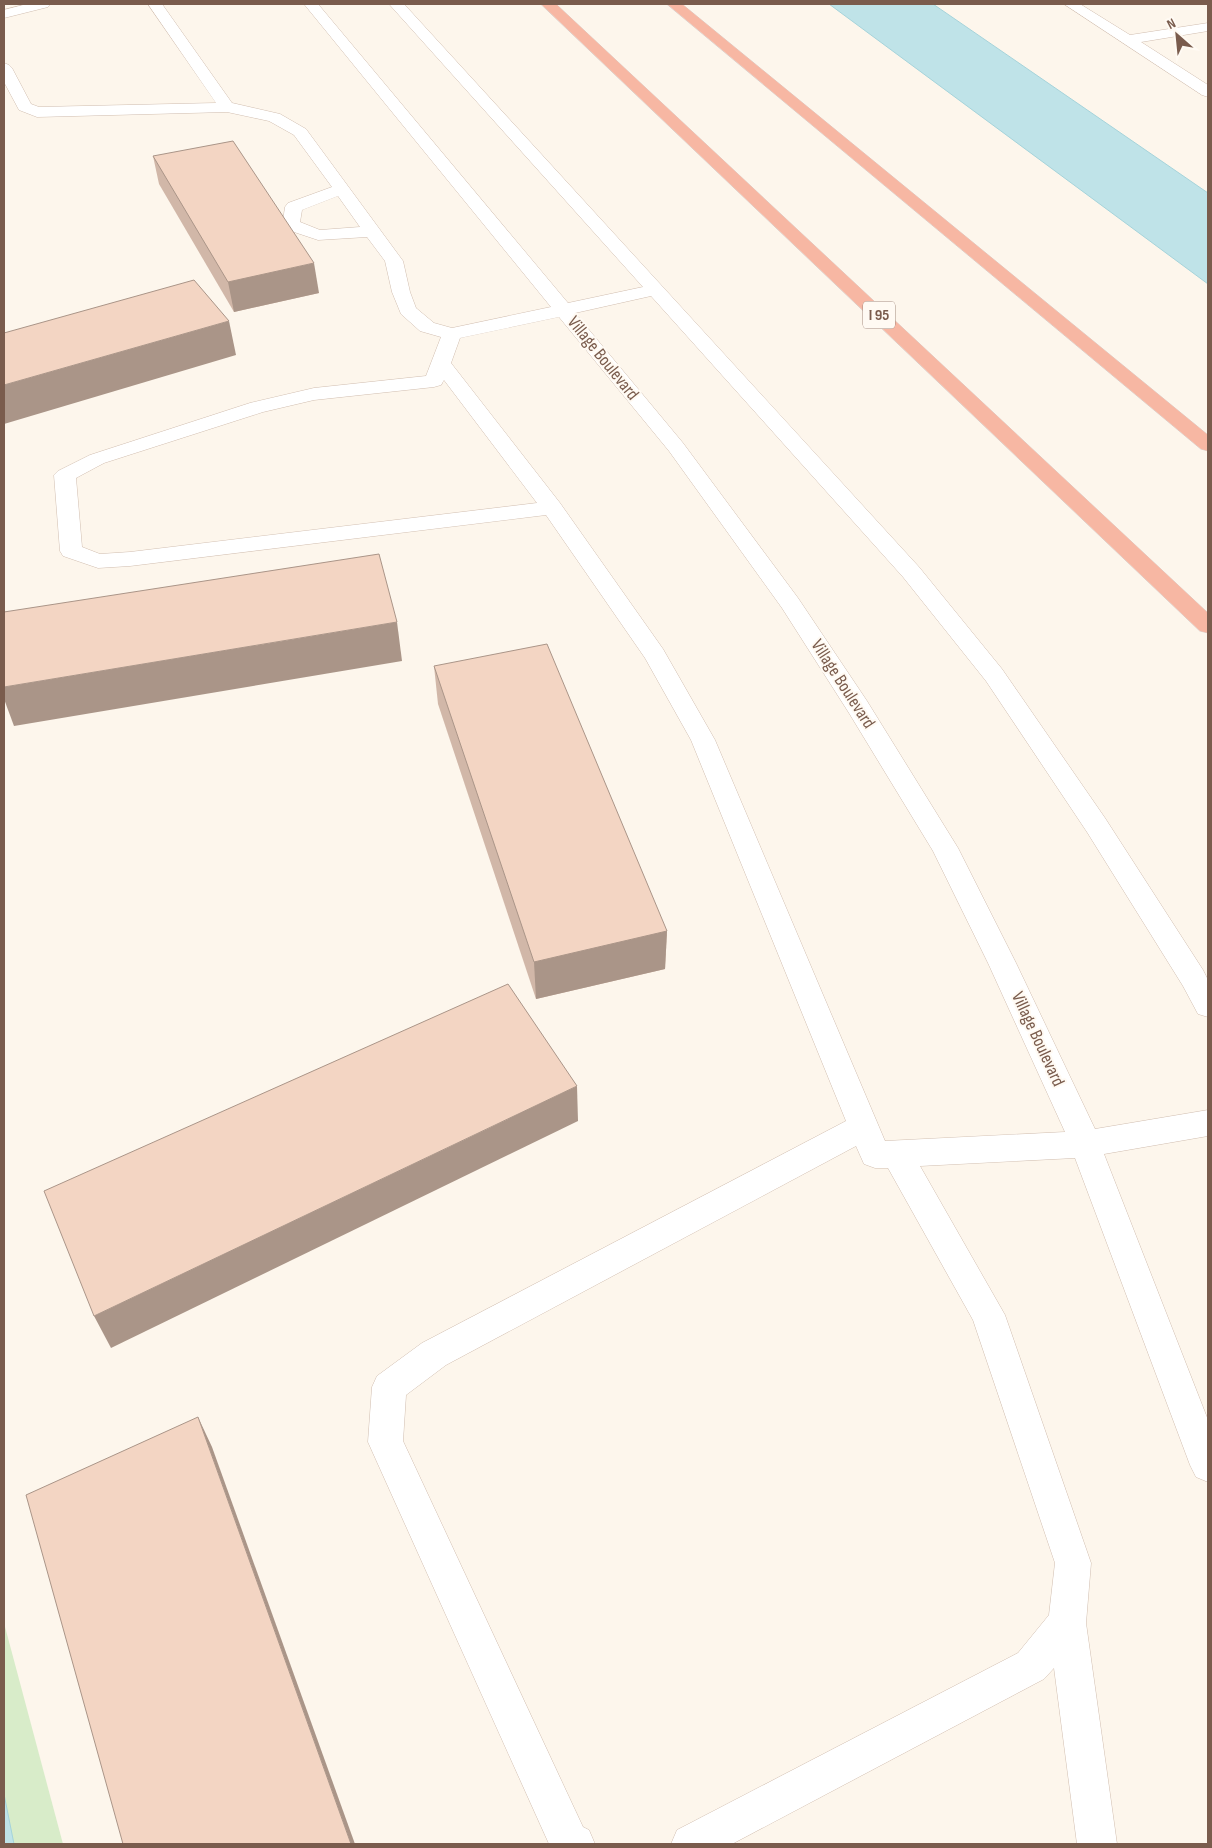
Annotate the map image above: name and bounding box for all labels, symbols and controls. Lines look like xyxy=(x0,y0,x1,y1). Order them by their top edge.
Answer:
north arrow xyxy=(1152,10,1202,60)
text: N xyxy=(1164,15,1179,33)
road number: I 95 xyxy=(863,302,895,328)
street label: Village Boulevard xyxy=(563,312,643,404)
street label: Village Boulevard xyxy=(806,636,880,732)
street label: Village Boulevard xyxy=(1007,988,1069,1090)

